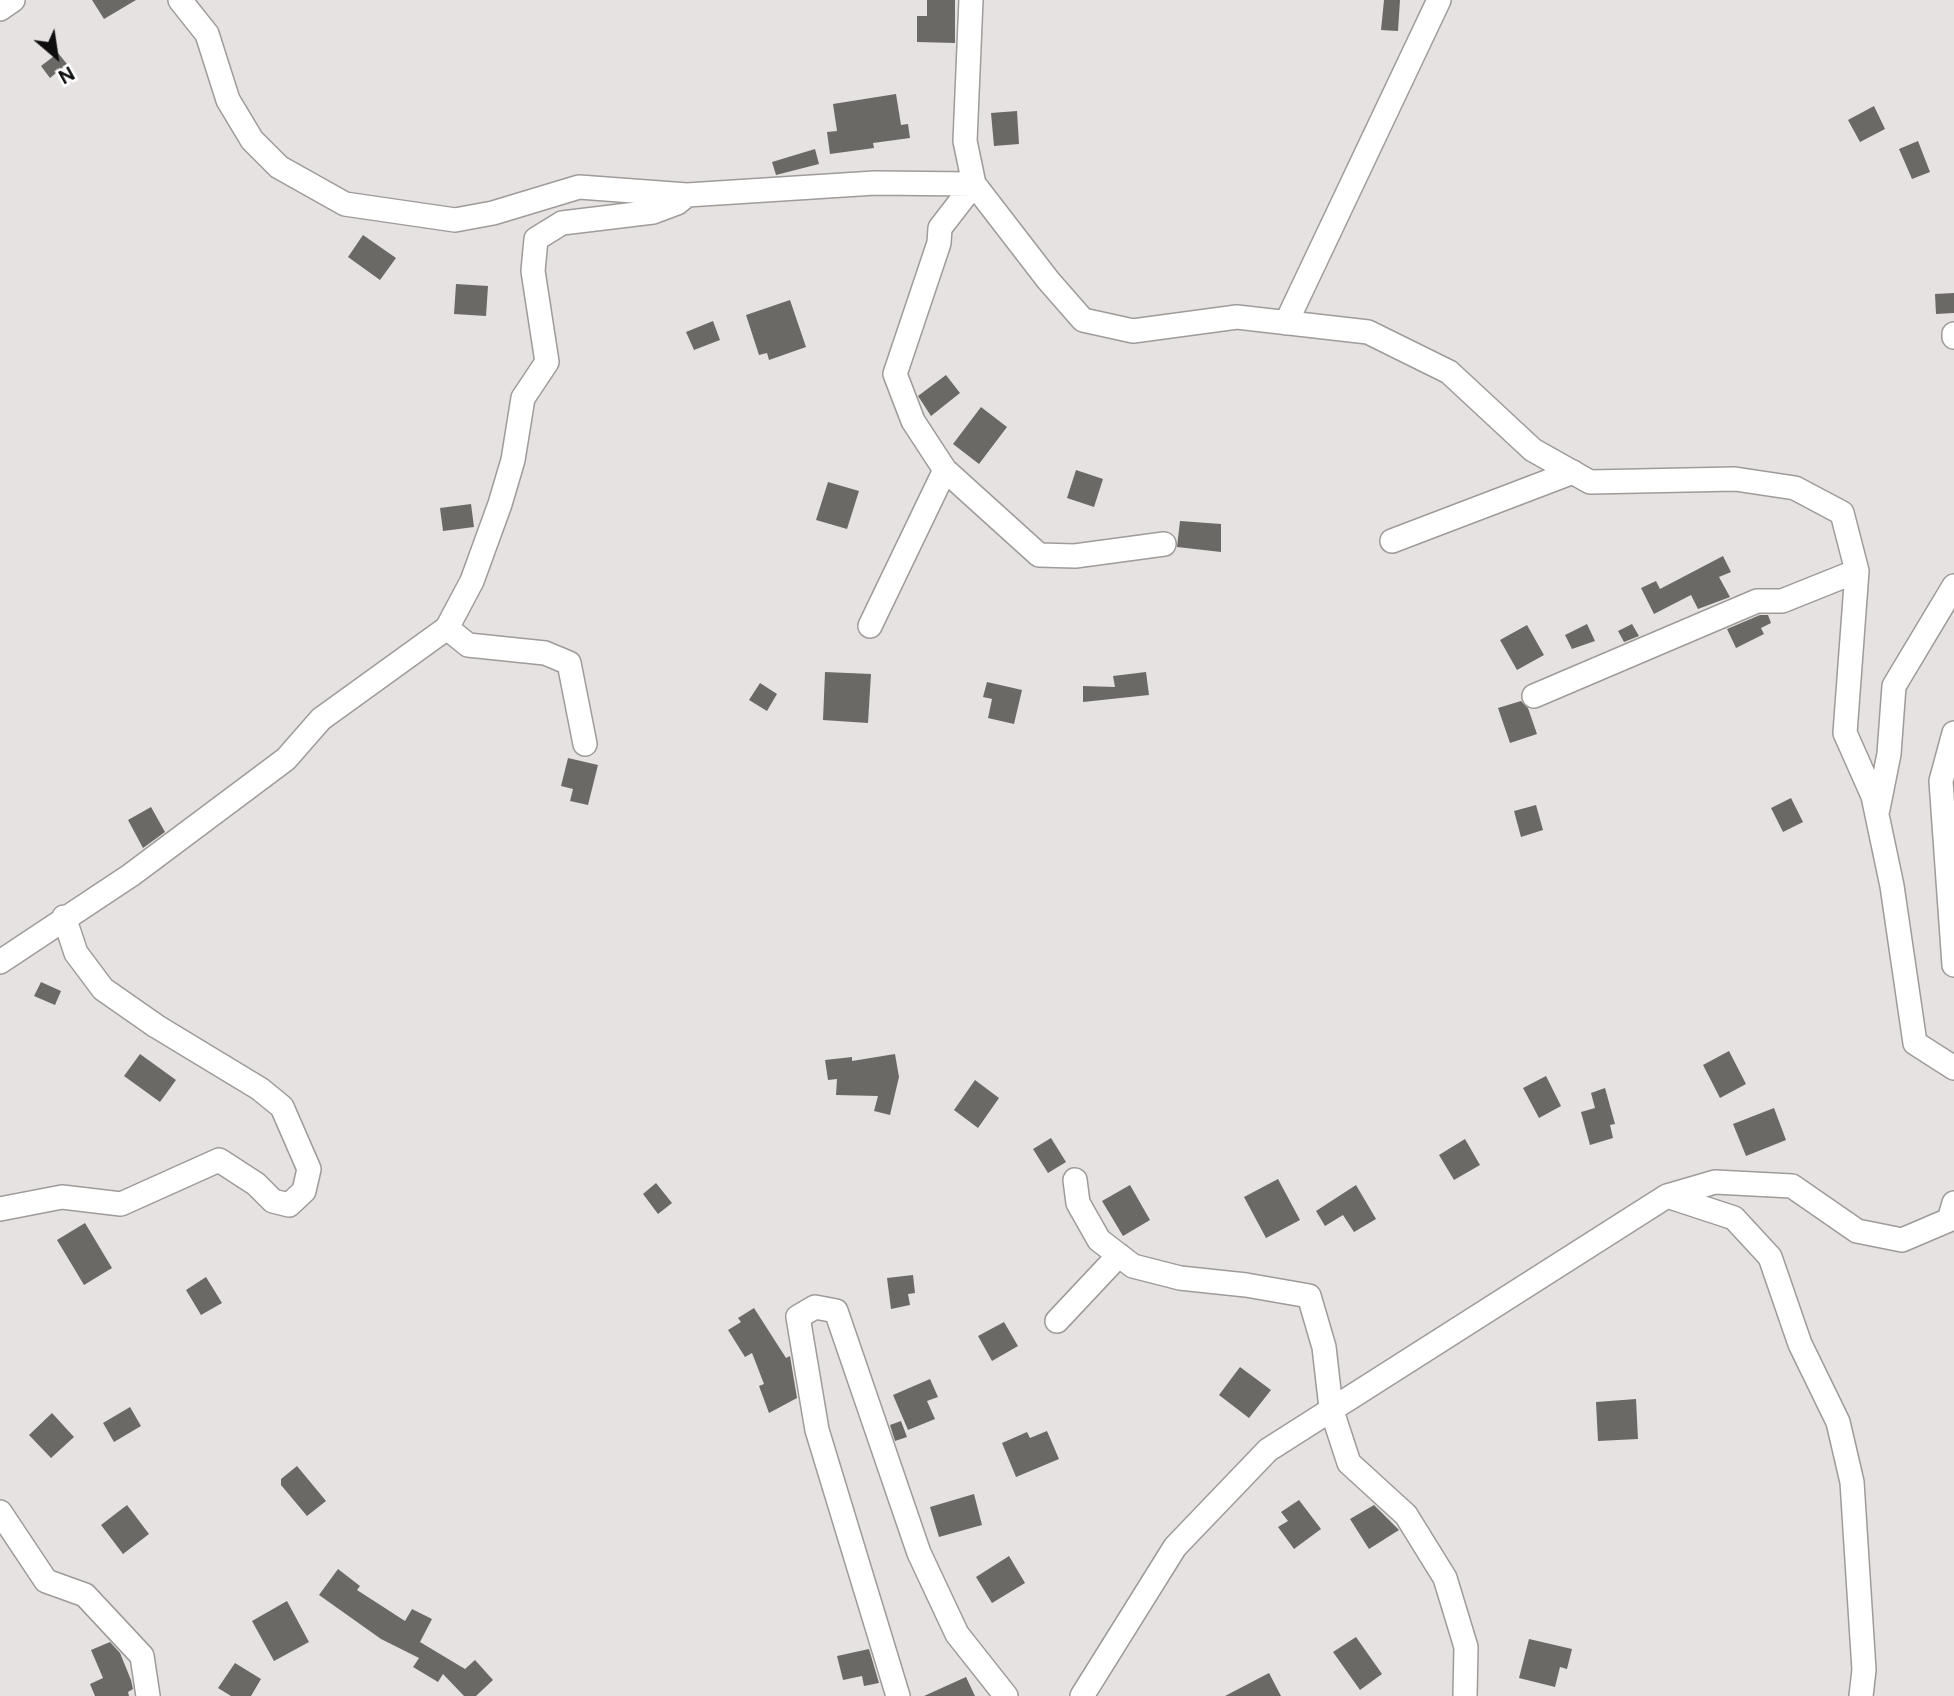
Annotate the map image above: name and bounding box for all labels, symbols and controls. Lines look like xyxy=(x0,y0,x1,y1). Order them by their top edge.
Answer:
north arrow xyxy=(21,21,91,91)
text: N xyxy=(54,61,78,88)

